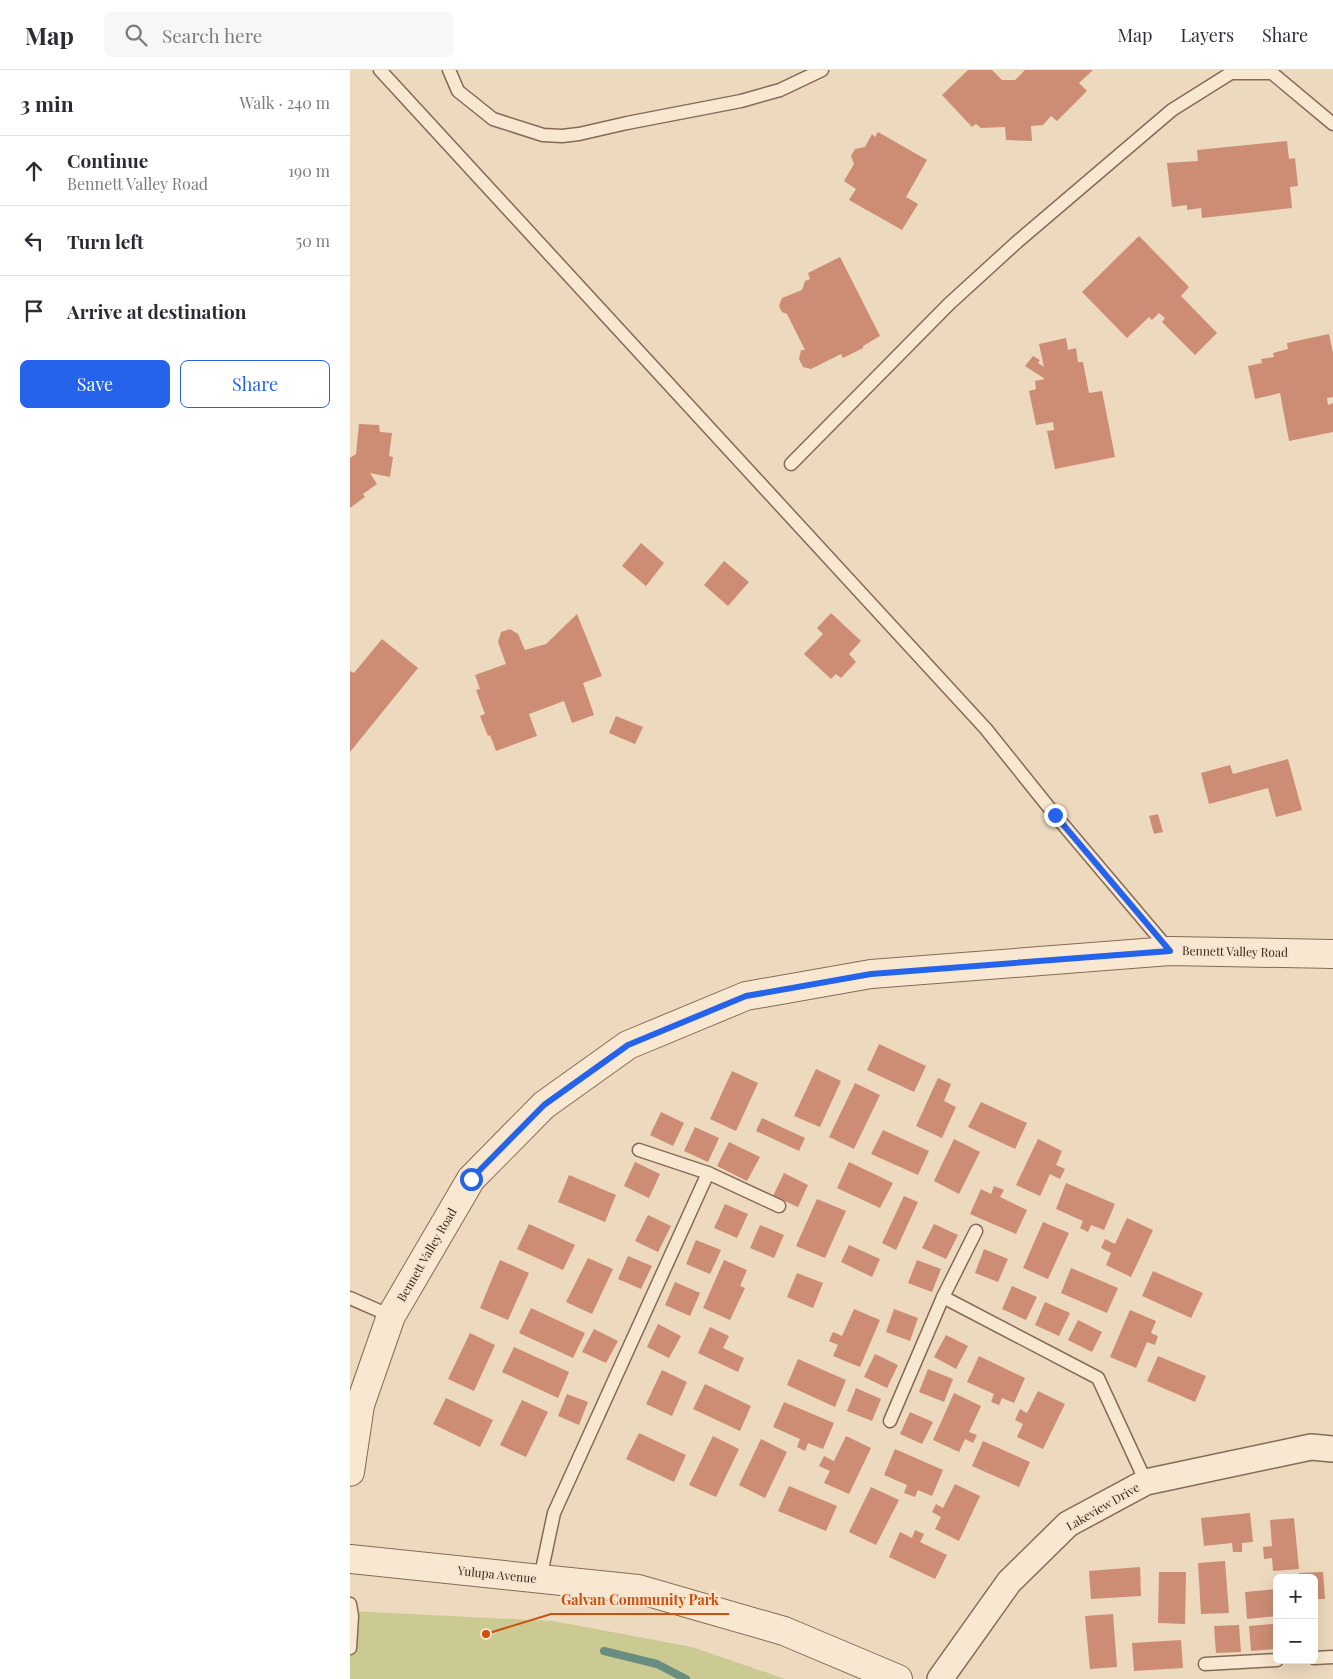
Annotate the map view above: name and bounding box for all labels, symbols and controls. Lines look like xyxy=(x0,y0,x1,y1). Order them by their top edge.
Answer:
search box xyxy=(104,12,454,57)
text: Map xyxy=(25,19,74,51)
icon: search xyxy=(122,21,150,49)
text: Search here xyxy=(162,22,262,48)
text: Map xyxy=(1117,23,1152,47)
text: Layers xyxy=(1180,23,1234,47)
text: Share xyxy=(1262,23,1308,47)
text: 3 min xyxy=(20,89,74,117)
text: Walk · 240 m xyxy=(240,92,330,113)
text: Continue xyxy=(67,147,148,173)
icon: ahead xyxy=(20,157,48,185)
text: 190 m xyxy=(288,160,330,181)
text: Bennett Valley Road xyxy=(67,173,208,194)
icon: left xyxy=(20,227,48,255)
text: Turn left xyxy=(67,228,144,254)
text: 50 m xyxy=(296,230,330,251)
icon: arrive xyxy=(20,297,48,325)
text: Arrive at destination xyxy=(67,298,247,324)
button: Save xyxy=(20,360,170,408)
button: Share xyxy=(180,360,330,408)
route end xyxy=(1044,804,1067,827)
street label: Bennett Valley Road xyxy=(1182,942,1288,960)
route start xyxy=(460,1168,483,1191)
street label: Bennett Valley Road xyxy=(393,1205,460,1304)
street label: Lakeview Drive xyxy=(1063,1479,1142,1534)
street label: Yulupa Avenue xyxy=(456,1562,537,1586)
map controls xyxy=(1273,1574,1318,1664)
button: + xyxy=(1273,1574,1318,1619)
callout: Galvan Community Park xyxy=(551,1585,729,1614)
text: Galvan Community Park xyxy=(561,1590,720,1609)
button: − xyxy=(1273,1619,1318,1664)

